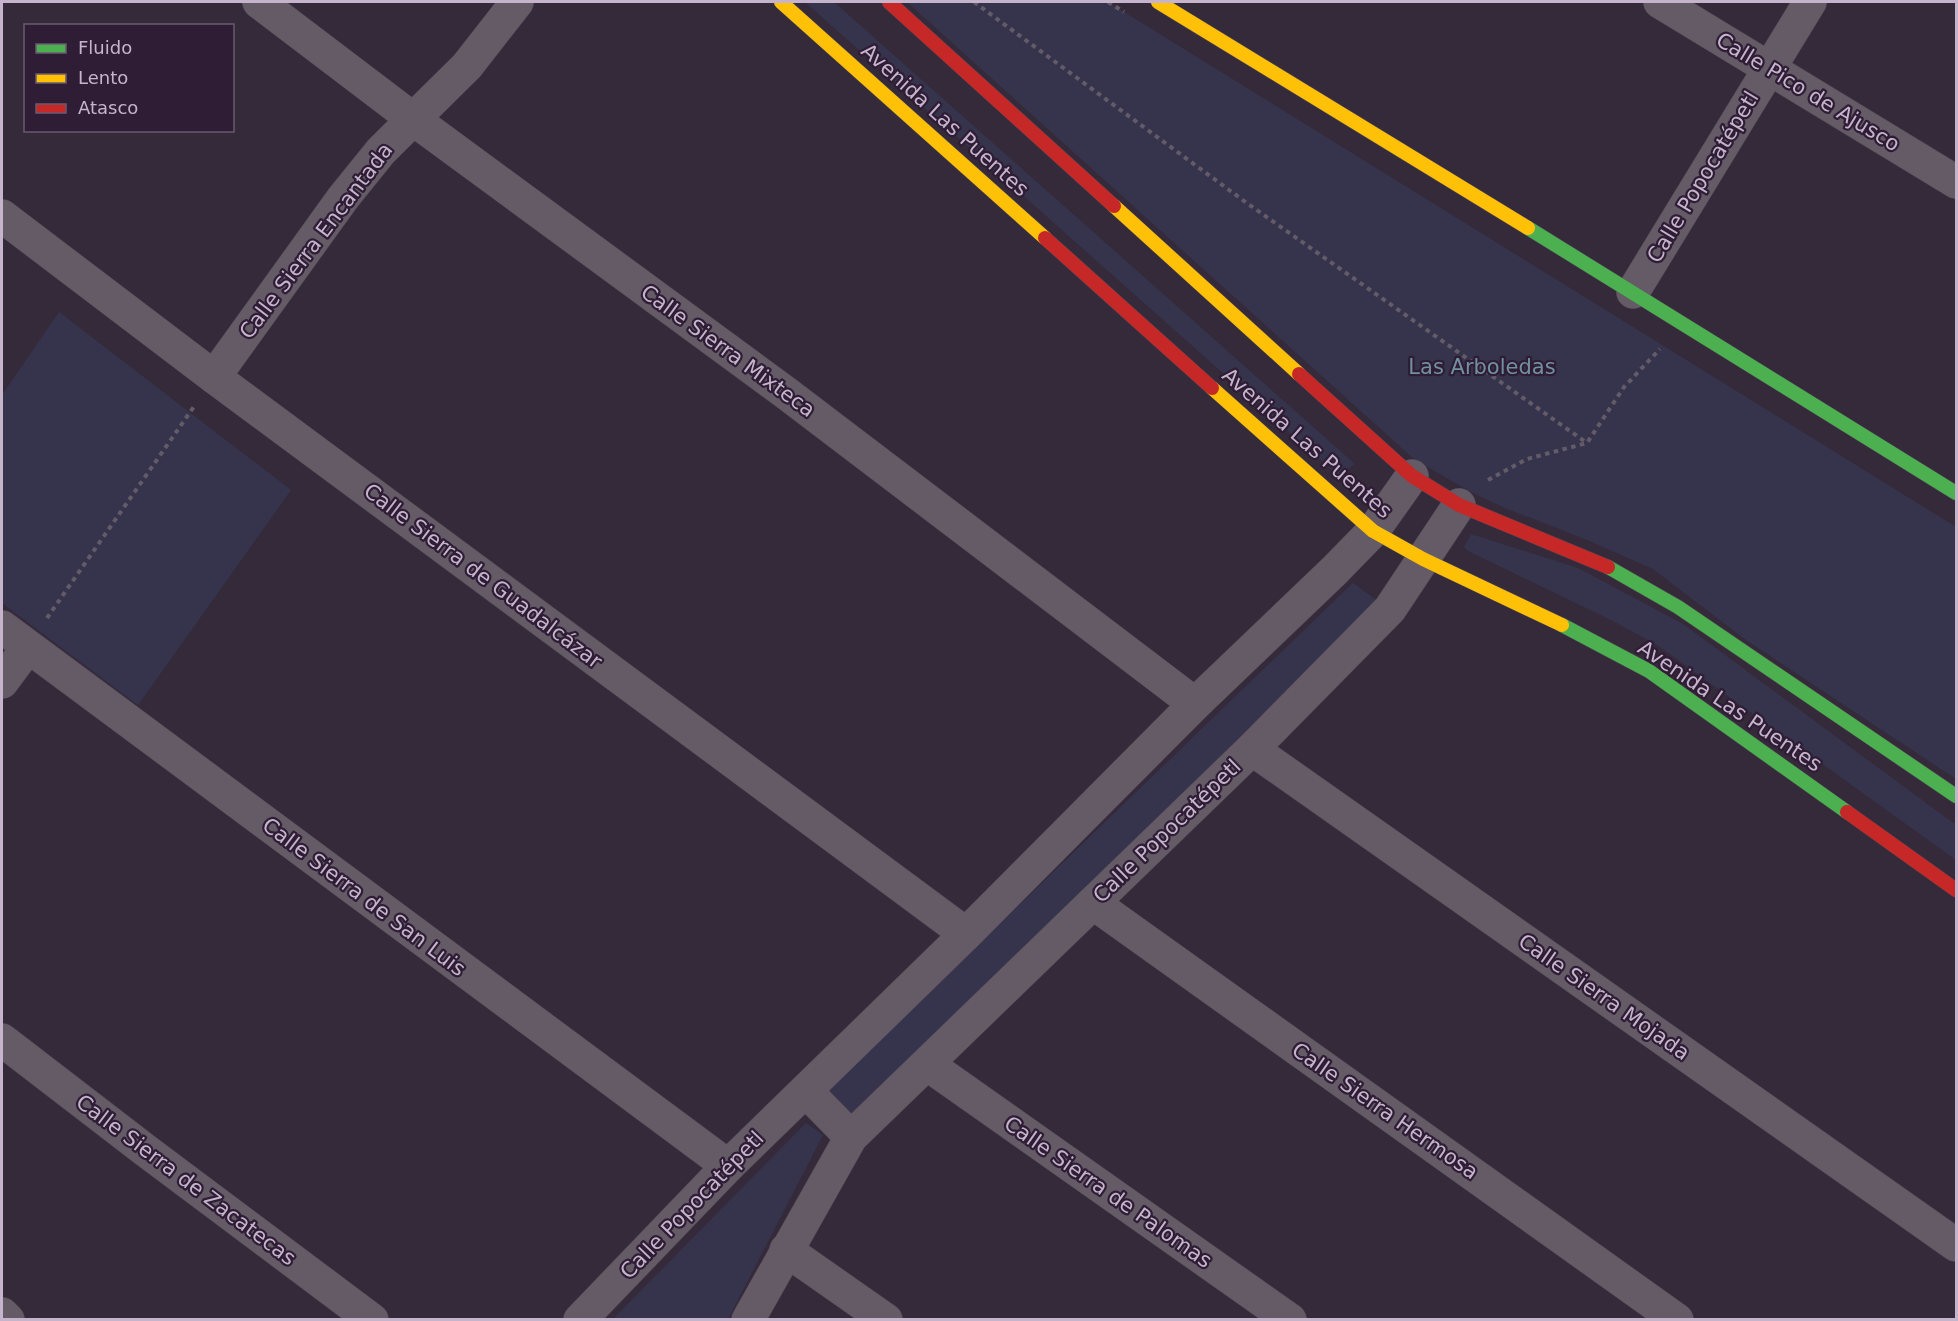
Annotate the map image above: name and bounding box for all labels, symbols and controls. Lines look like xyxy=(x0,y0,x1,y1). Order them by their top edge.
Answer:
legend xyxy=(24,24,234,132)
street label: Calle Pico de Ajusco xyxy=(1712,28,1904,156)
text: Fluido xyxy=(78,37,132,58)
street label: Avenida Las Puentes xyxy=(856,39,1034,201)
text: Lento xyxy=(78,67,128,88)
street label: Calle Popocatépetl xyxy=(1642,87,1764,267)
text: Atasco xyxy=(78,97,138,118)
street label: Calle Sierra Encantada xyxy=(235,138,397,344)
street label: Calle Sierra Mixteca xyxy=(636,280,820,422)
park label: Las Arboledas xyxy=(1408,355,1556,379)
street label: Avenida Las Puentes xyxy=(1217,363,1397,523)
street label: Calle Sierra de Guadalcázar xyxy=(359,479,607,674)
street label: Avenida Las Puentes xyxy=(1633,635,1827,777)
street label: Calle Popocatépetl xyxy=(1088,754,1246,908)
street label: Calle Sierra de San Luis xyxy=(258,813,470,981)
street label: Calle Sierra Mojada xyxy=(1514,929,1694,1065)
street label: Calle Sierra Hermosa xyxy=(1287,1038,1483,1184)
street label: Calle Sierra de Zacatecas xyxy=(72,1090,300,1270)
street label: Calle Sierra de Palomas xyxy=(1000,1111,1216,1273)
street label: Calle Popocatépetl xyxy=(615,1126,769,1284)

